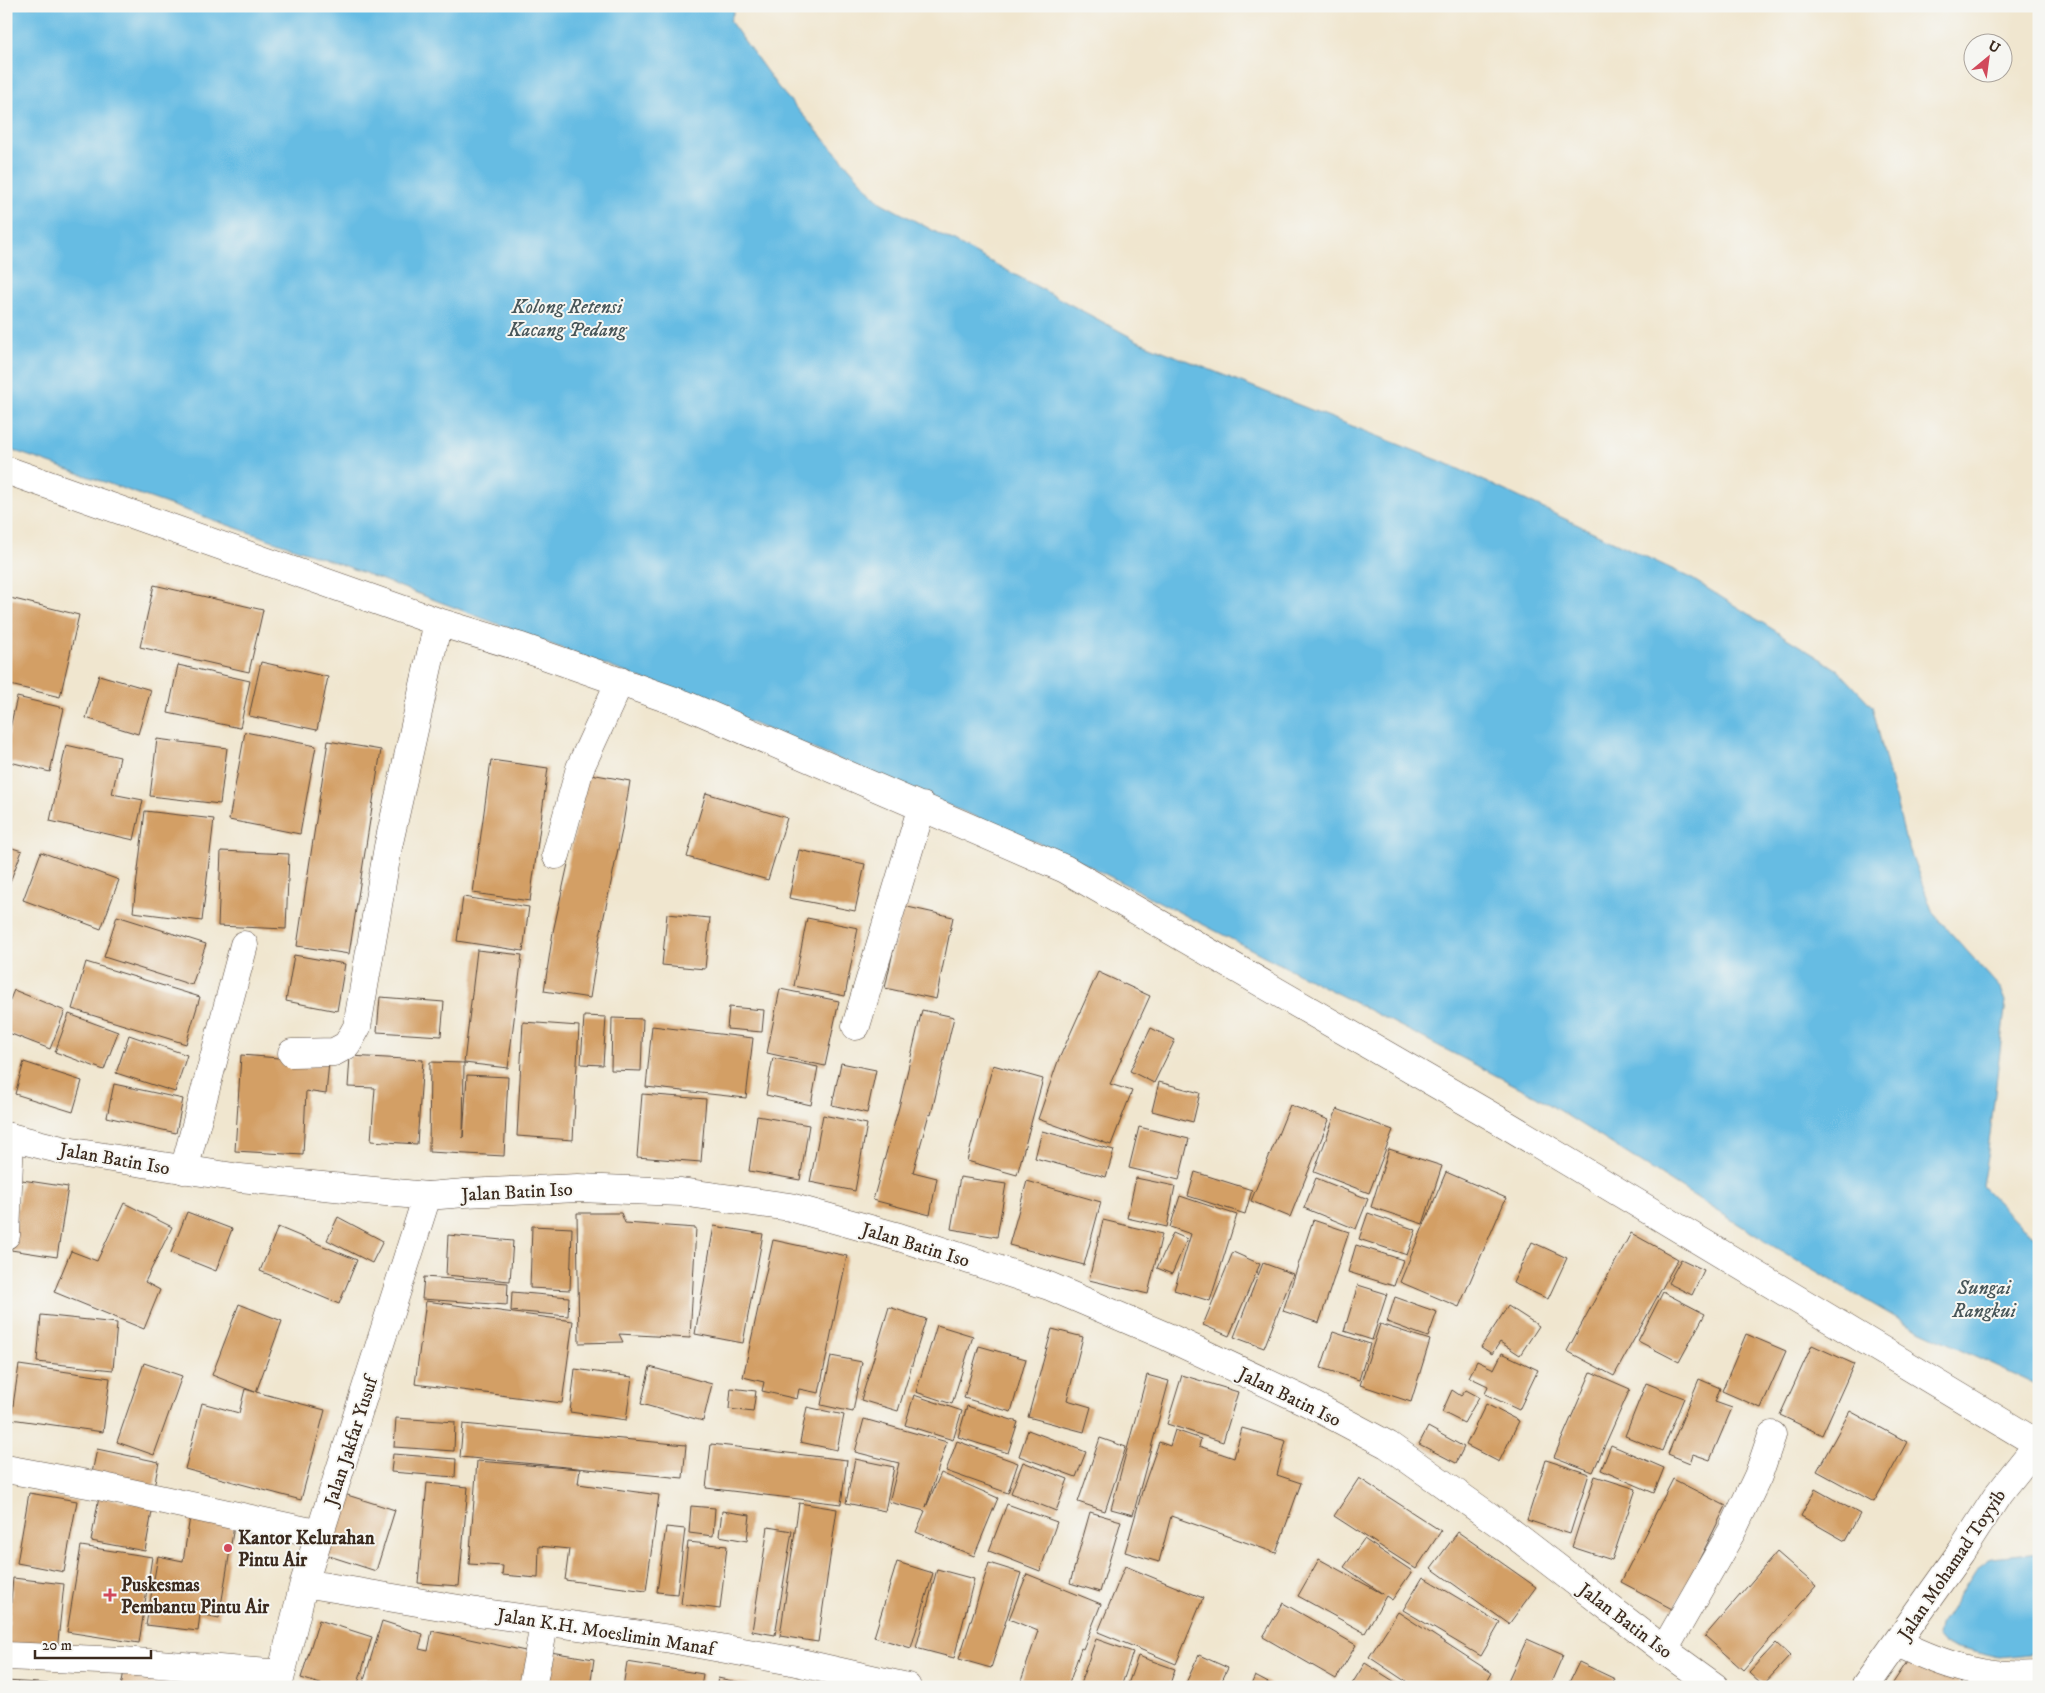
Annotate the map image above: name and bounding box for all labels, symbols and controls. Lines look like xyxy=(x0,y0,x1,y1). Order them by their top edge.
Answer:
north arrow xyxy=(1962,32,2012,82)
text: U xyxy=(1985,37,2003,58)
water label: Kolong Retensi Kacang Pedang xyxy=(507,295,628,343)
street label: Jalan Batin Iso xyxy=(56,1138,172,1180)
street label: Jalan Batin Iso xyxy=(459,1178,573,1207)
street label: Jalan Batin Iso xyxy=(857,1218,972,1273)
water label: Sungai Rangkui xyxy=(1951,1276,2018,1324)
street label: Jalan Batin Iso xyxy=(1232,1362,1345,1432)
street label: Jalan Jakfar Yusuf xyxy=(319,1371,384,1511)
street label: Jalan Mohamad Toyyib xyxy=(1892,1485,2011,1646)
place label: Kantor Kelurahan Pintu Air xyxy=(238,1527,376,1572)
marker: Kantor Kelurahan Pintu Air xyxy=(222,1542,234,1554)
place label: Puskesmas Pembantu Pintu Air xyxy=(121,1574,270,1619)
street label: Jalan Batin Iso xyxy=(1572,1577,1677,1664)
marker: Puskesmas Pembantu Pintu Air xyxy=(103,1588,117,1602)
street label: Jalan K.H. Moeslimin Manaf xyxy=(494,1604,719,1661)
scale bar xyxy=(35,1628,151,1660)
text: 20 m xyxy=(42,1636,72,1655)

